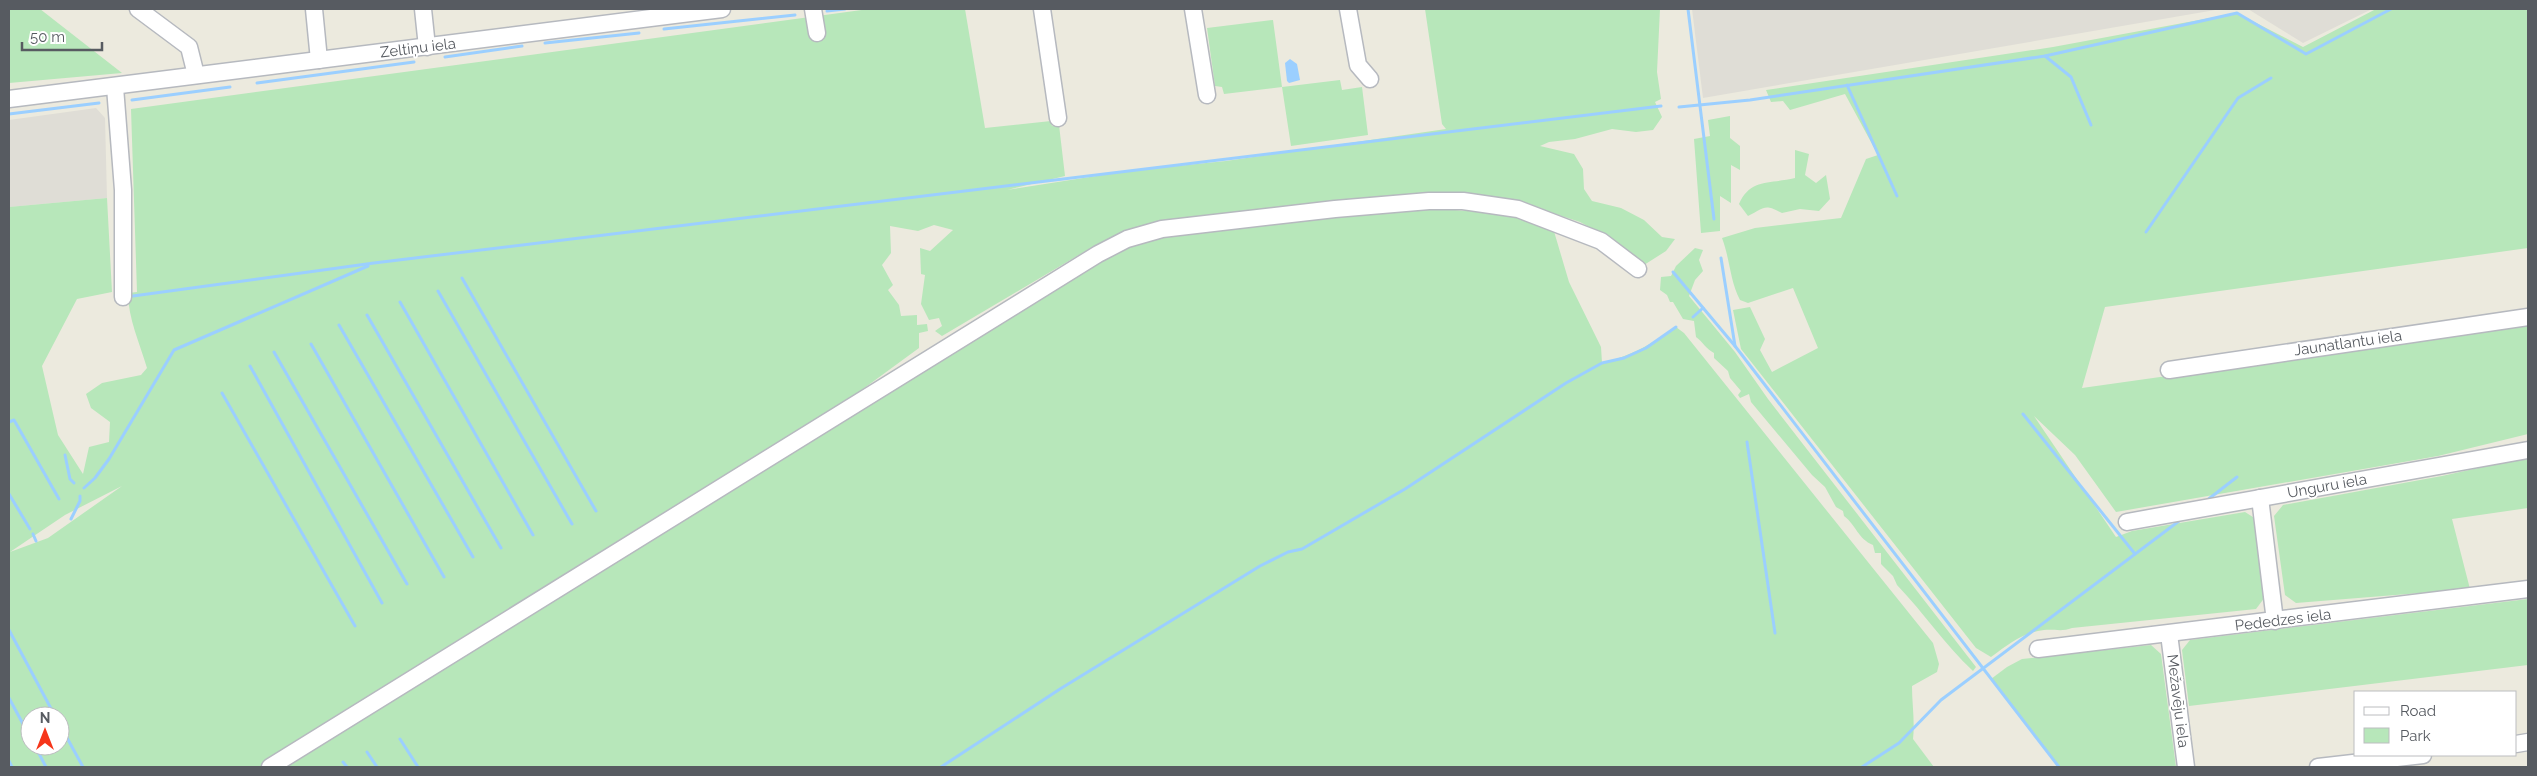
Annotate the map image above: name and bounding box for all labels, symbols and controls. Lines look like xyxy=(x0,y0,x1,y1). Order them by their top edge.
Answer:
scale bar xyxy=(22,20,102,52)
text: 50 m xyxy=(30,28,65,46)
street label: Zeltiņu iela xyxy=(379,34,457,62)
street label: Jaunatlantu iela xyxy=(2293,326,2403,360)
street label: Unguru iela xyxy=(2286,470,2368,502)
street label: Pededzes iela xyxy=(2234,605,2332,635)
street label: Mežavēju iela xyxy=(2163,653,2193,749)
legend xyxy=(2354,691,2517,756)
text: Road xyxy=(2400,702,2436,720)
north arrow xyxy=(20,706,70,756)
text: N xyxy=(40,710,50,726)
text: Park xyxy=(2400,727,2431,745)

